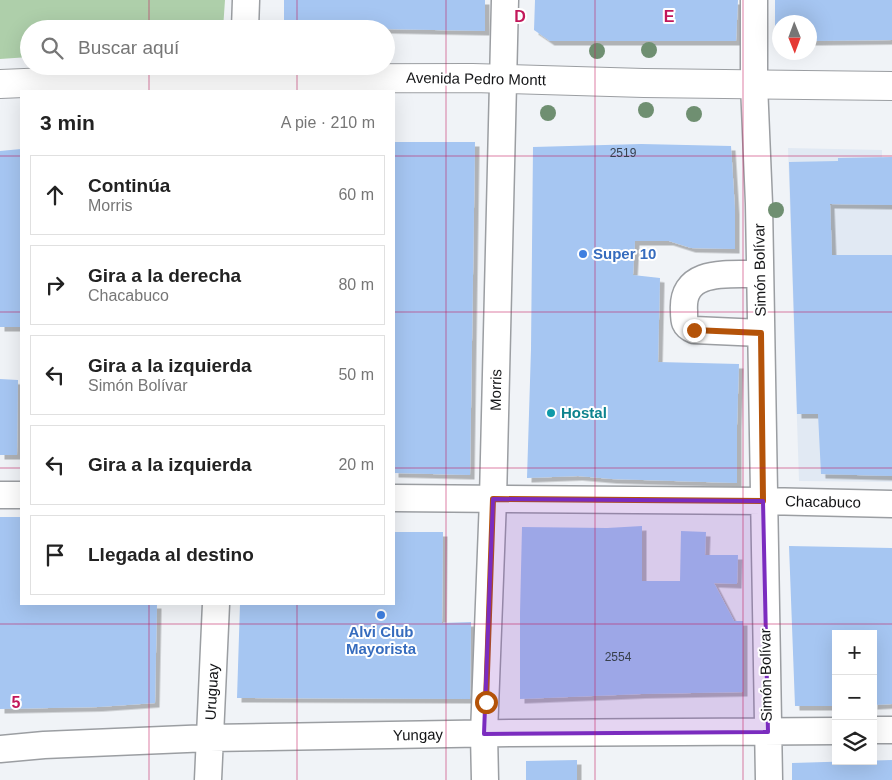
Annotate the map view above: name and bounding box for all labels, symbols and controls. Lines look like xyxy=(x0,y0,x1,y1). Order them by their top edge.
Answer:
text: D xyxy=(514,8,526,25)
text: E xyxy=(664,8,675,25)
north arrow xyxy=(772,15,817,60)
search box xyxy=(20,20,395,75)
icon: search xyxy=(38,34,66,62)
text: Buscar aquí xyxy=(78,37,179,58)
street label: Avenida Pedro Montt xyxy=(406,69,547,88)
text: 3 min xyxy=(40,111,95,134)
text: A pie · 210 m xyxy=(281,114,375,131)
house number: 2519 xyxy=(610,146,637,160)
text: Continúa xyxy=(88,175,170,196)
icon: ahead xyxy=(41,181,69,209)
text: 60 m xyxy=(338,186,374,203)
text: Morris xyxy=(88,197,132,214)
street label: Simón Bolívar xyxy=(750,223,769,317)
place label: Super 10 xyxy=(593,245,656,262)
marker: Super 10 xyxy=(577,248,589,260)
text: Gira a la derecha xyxy=(88,265,241,286)
icon: right xyxy=(41,271,69,299)
text: 80 m xyxy=(338,276,374,293)
text: Chacabuco xyxy=(88,287,169,304)
route end xyxy=(683,319,706,342)
text: Gira a la izquierda xyxy=(88,355,252,376)
icon: left xyxy=(41,361,69,389)
text: 50 m xyxy=(338,366,374,383)
street label: Morris xyxy=(487,369,504,411)
text: Simón Bolívar xyxy=(88,377,188,394)
place label: Hostal xyxy=(561,404,607,421)
marker: Hostal xyxy=(545,407,557,419)
icon: left xyxy=(41,451,69,479)
text: Gira a la izquierda xyxy=(88,454,252,475)
text: 20 m xyxy=(338,456,374,473)
street label: Chacabuco xyxy=(785,492,861,511)
icon: arrive xyxy=(41,541,69,569)
text: Llegada al destino xyxy=(88,544,254,565)
marker: Alvi Club Mayorista xyxy=(375,609,387,621)
place label: Alvi Club Mayorista xyxy=(346,623,417,657)
street label: Simón Bolívar xyxy=(756,628,775,722)
map controls xyxy=(832,630,877,765)
button: + xyxy=(832,630,877,675)
house number: 2554 xyxy=(605,650,632,664)
street label: Uruguay xyxy=(202,663,221,721)
button: − xyxy=(832,675,877,720)
route start xyxy=(475,691,498,714)
text: 5 xyxy=(12,694,21,711)
button: layers xyxy=(832,720,877,765)
street label: Yungay xyxy=(393,726,444,743)

